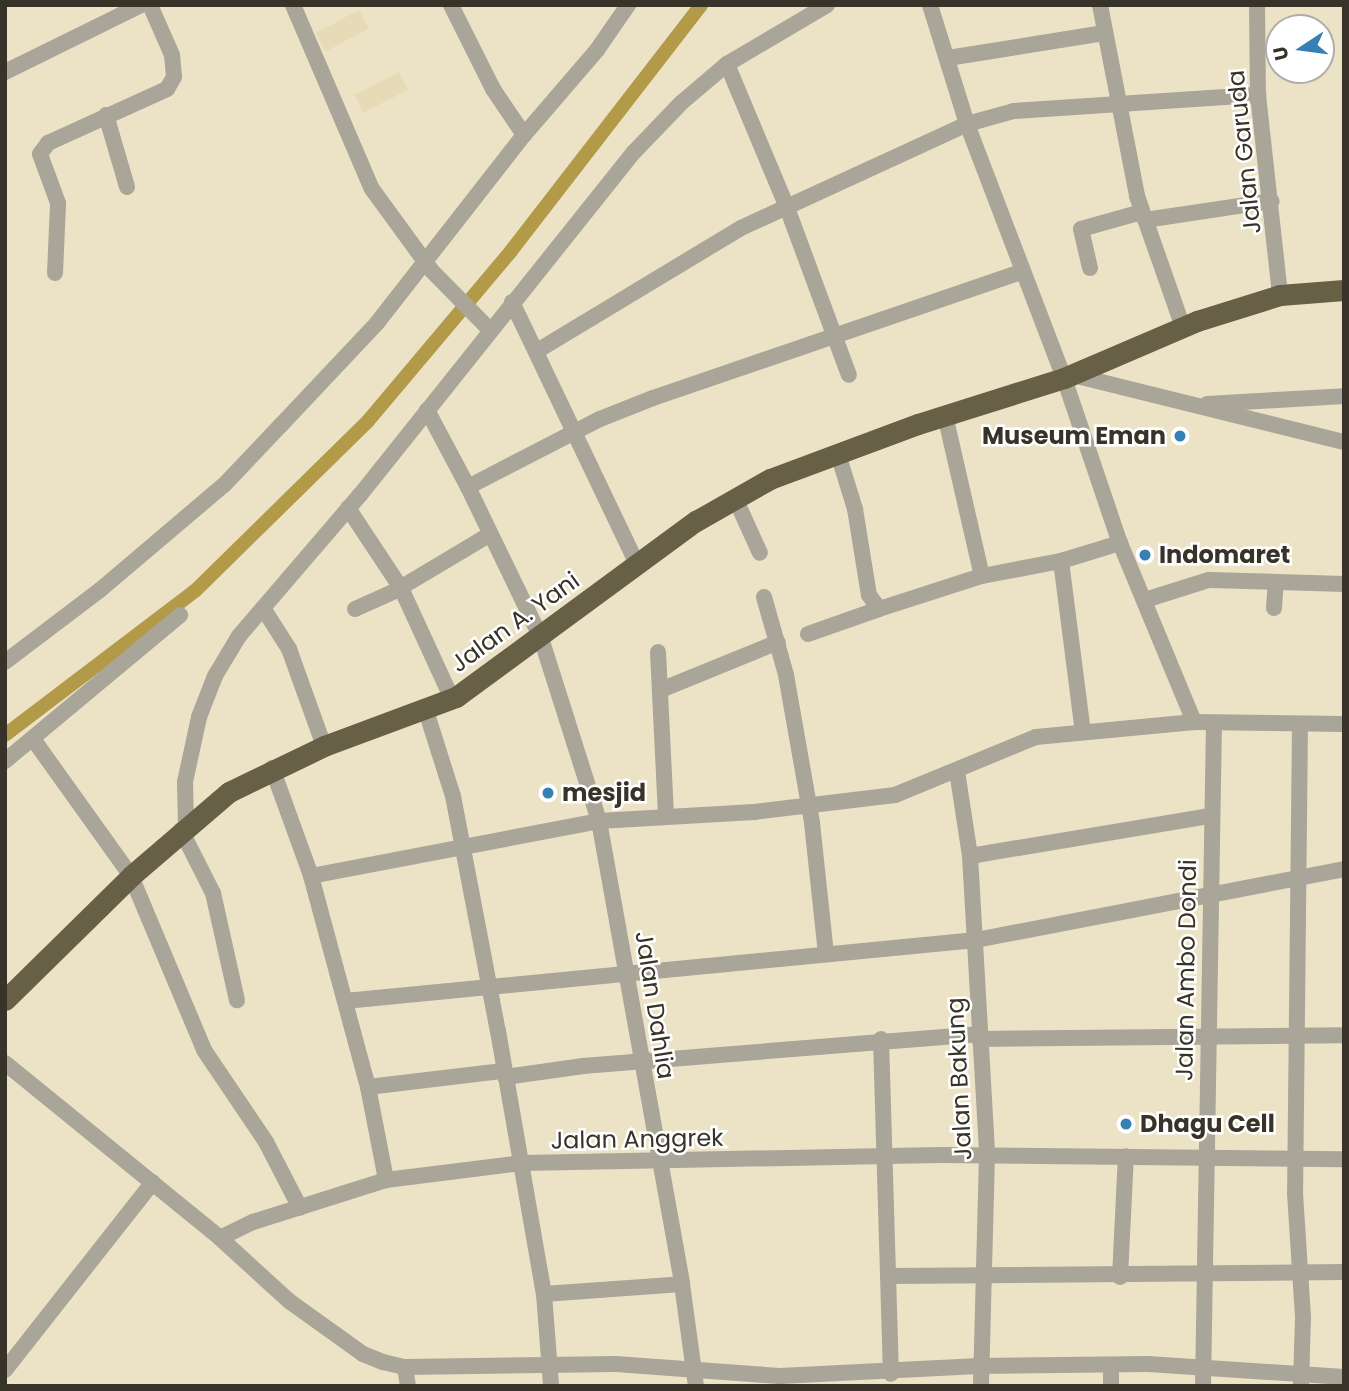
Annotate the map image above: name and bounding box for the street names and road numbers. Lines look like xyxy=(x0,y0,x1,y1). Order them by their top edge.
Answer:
street label: Jalan Garuda xyxy=(1221,69,1267,235)
street label: Jalan A. Yani xyxy=(445,566,585,678)
street label: Jalan Ambo Dondi xyxy=(1170,859,1202,1081)
street label: Jalan Dahlia xyxy=(629,929,681,1081)
street label: Jalan Bakung xyxy=(940,997,978,1161)
street label: Jalan Anggrek xyxy=(550,1123,724,1155)

